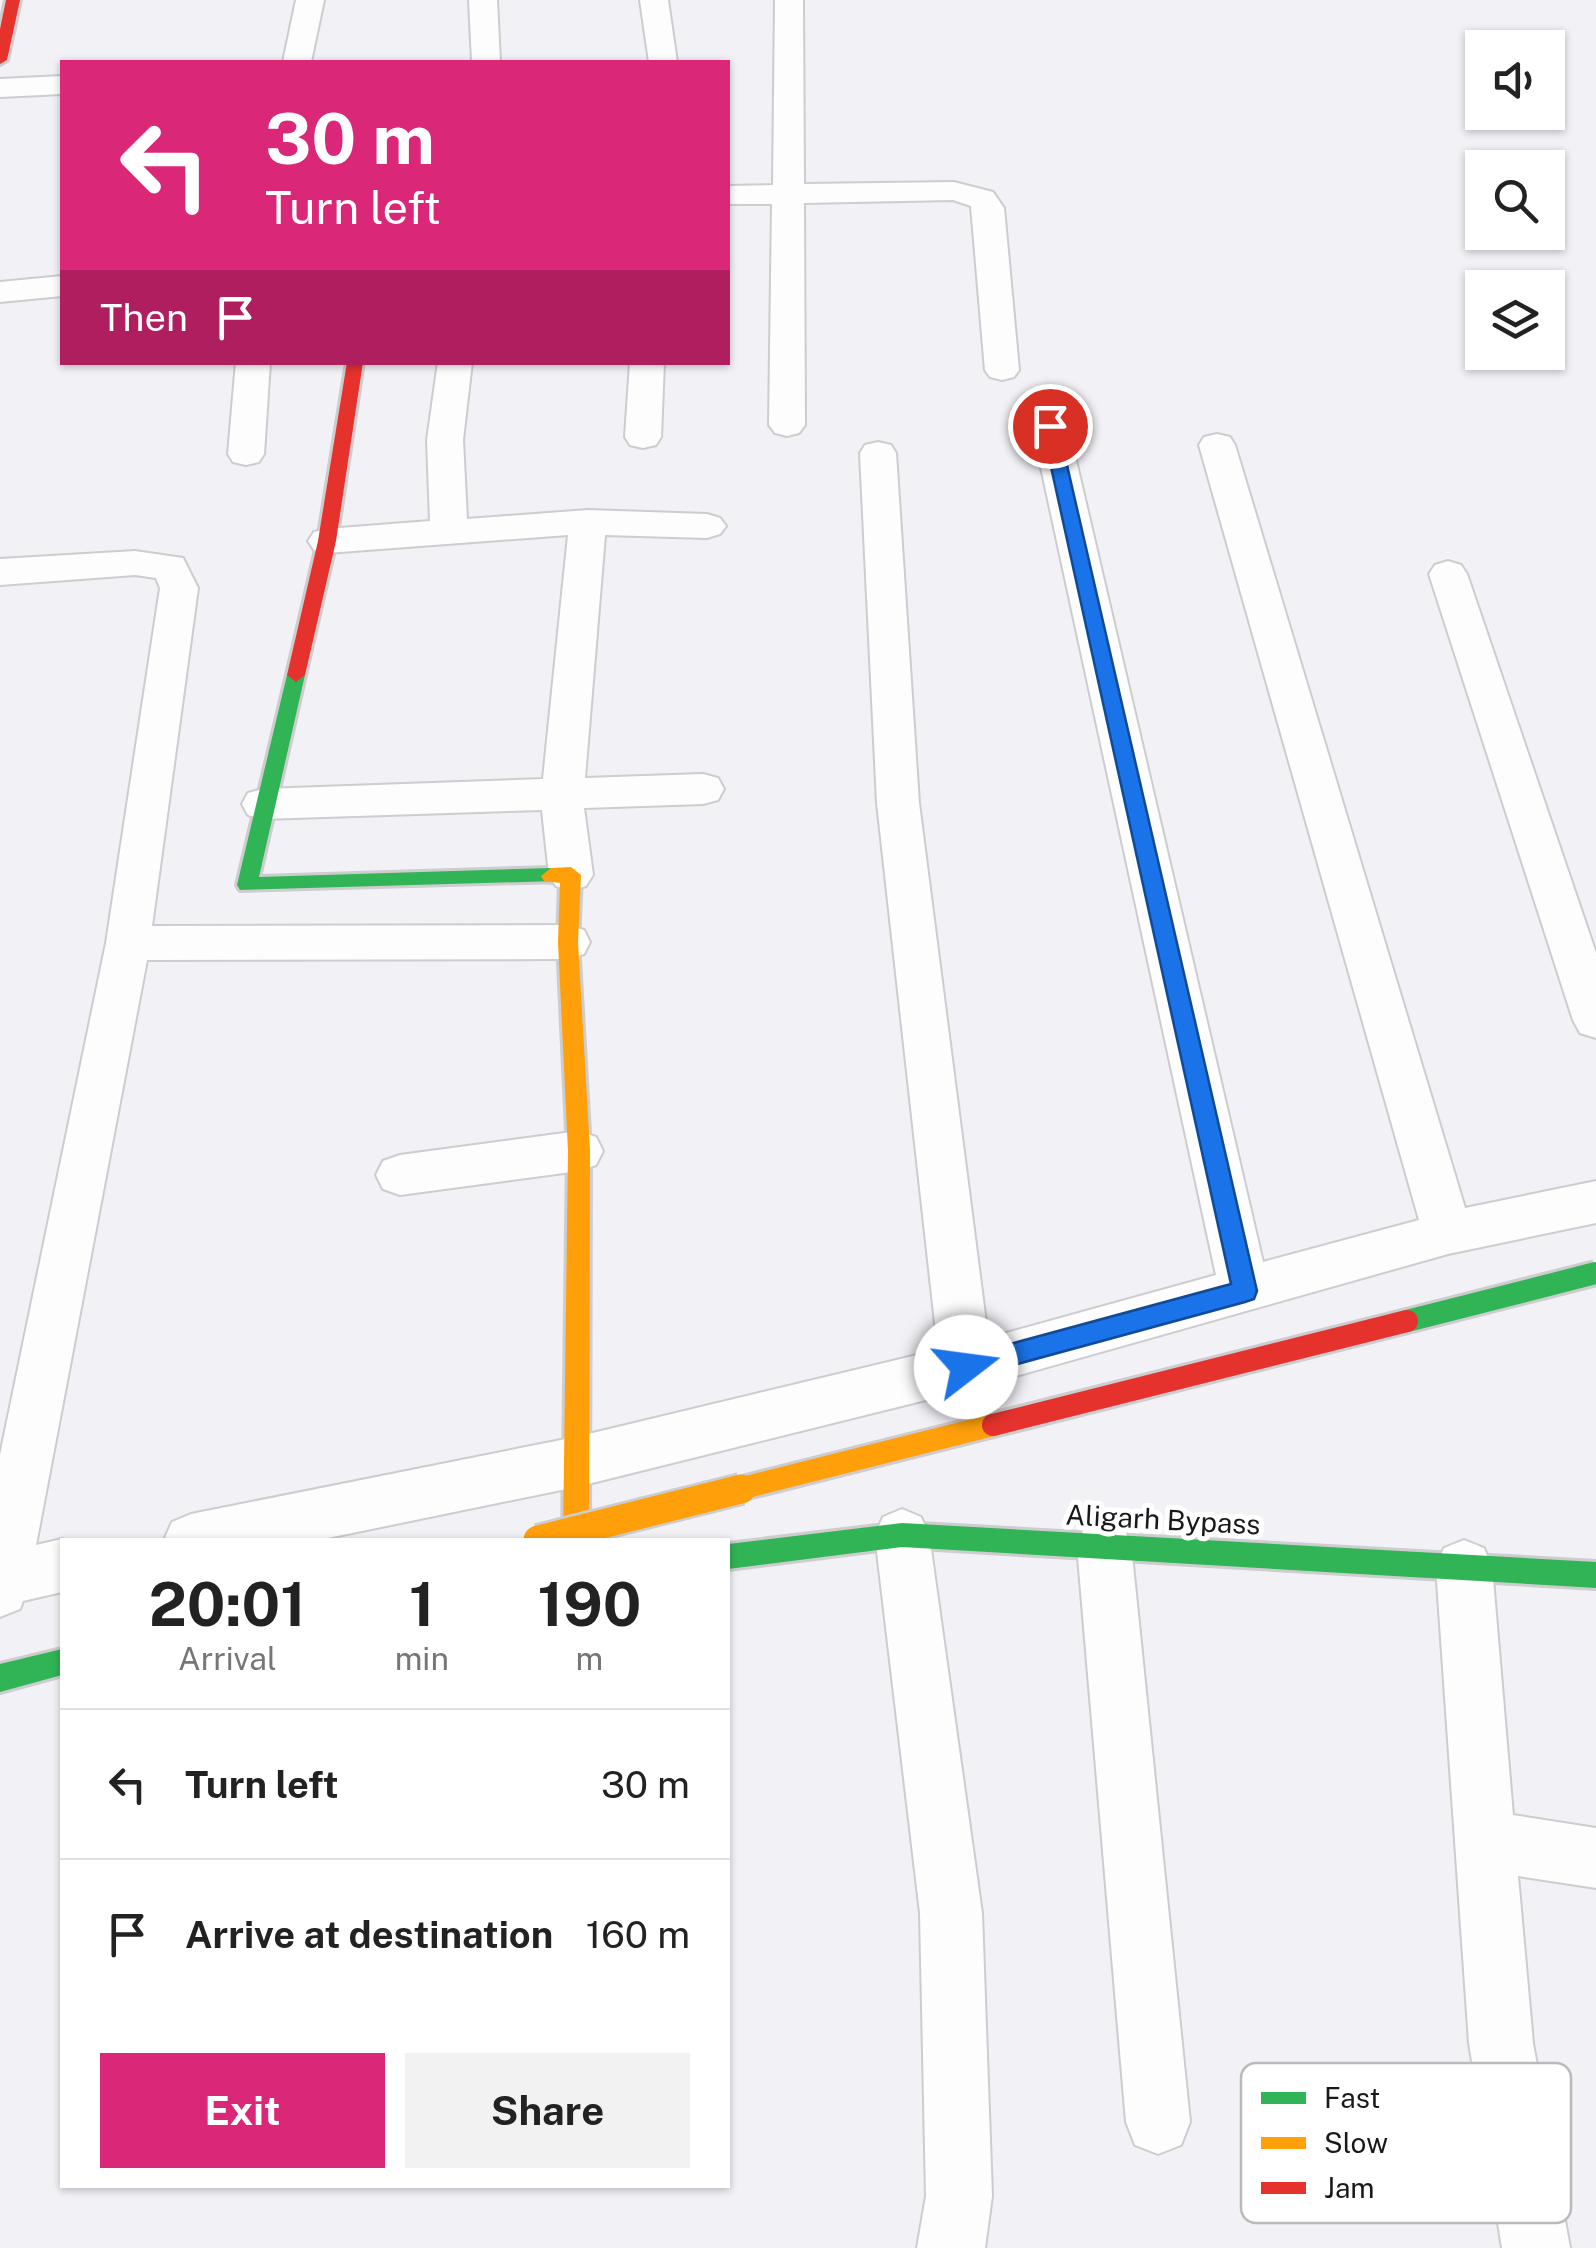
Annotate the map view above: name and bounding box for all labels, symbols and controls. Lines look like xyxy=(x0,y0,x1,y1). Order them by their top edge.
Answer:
map controls xyxy=(1465,30,1565,370)
button: sound xyxy=(1465,30,1565,130)
text: 30 m xyxy=(265,97,435,180)
icon: left xyxy=(100,100,230,230)
button: search xyxy=(1465,150,1565,250)
text: Turn left xyxy=(265,181,441,234)
button: layers xyxy=(1465,270,1565,370)
icon: arrive xyxy=(208,290,263,345)
text: Then xyxy=(100,295,188,340)
pin xyxy=(1008,384,1093,469)
icon: arrive xyxy=(1023,399,1078,454)
position arrow xyxy=(914,1315,1018,1419)
street label: Aligarh Bypass xyxy=(1065,1497,1261,1541)
text: 20:01 xyxy=(149,1569,306,1640)
text: 1 xyxy=(409,1569,435,1640)
text: 190 xyxy=(538,1569,641,1640)
text: Arrival xyxy=(178,1640,277,1677)
text: min xyxy=(395,1640,449,1677)
text: m xyxy=(576,1640,603,1677)
icon: left xyxy=(100,1757,155,1812)
text: Turn left xyxy=(185,1762,339,1807)
text: 30 m xyxy=(601,1762,690,1807)
icon: arrive xyxy=(100,1907,155,1962)
text: Arrive at destination xyxy=(185,1912,553,1957)
text: 160 m xyxy=(586,1912,690,1957)
button: Exit xyxy=(100,2053,385,2168)
button: Share xyxy=(405,2053,690,2168)
legend xyxy=(1241,2063,1571,2223)
text: Fast xyxy=(1324,2081,1380,2114)
text: Slow xyxy=(1324,2126,1388,2159)
text: Jam xyxy=(1324,2171,1375,2204)

